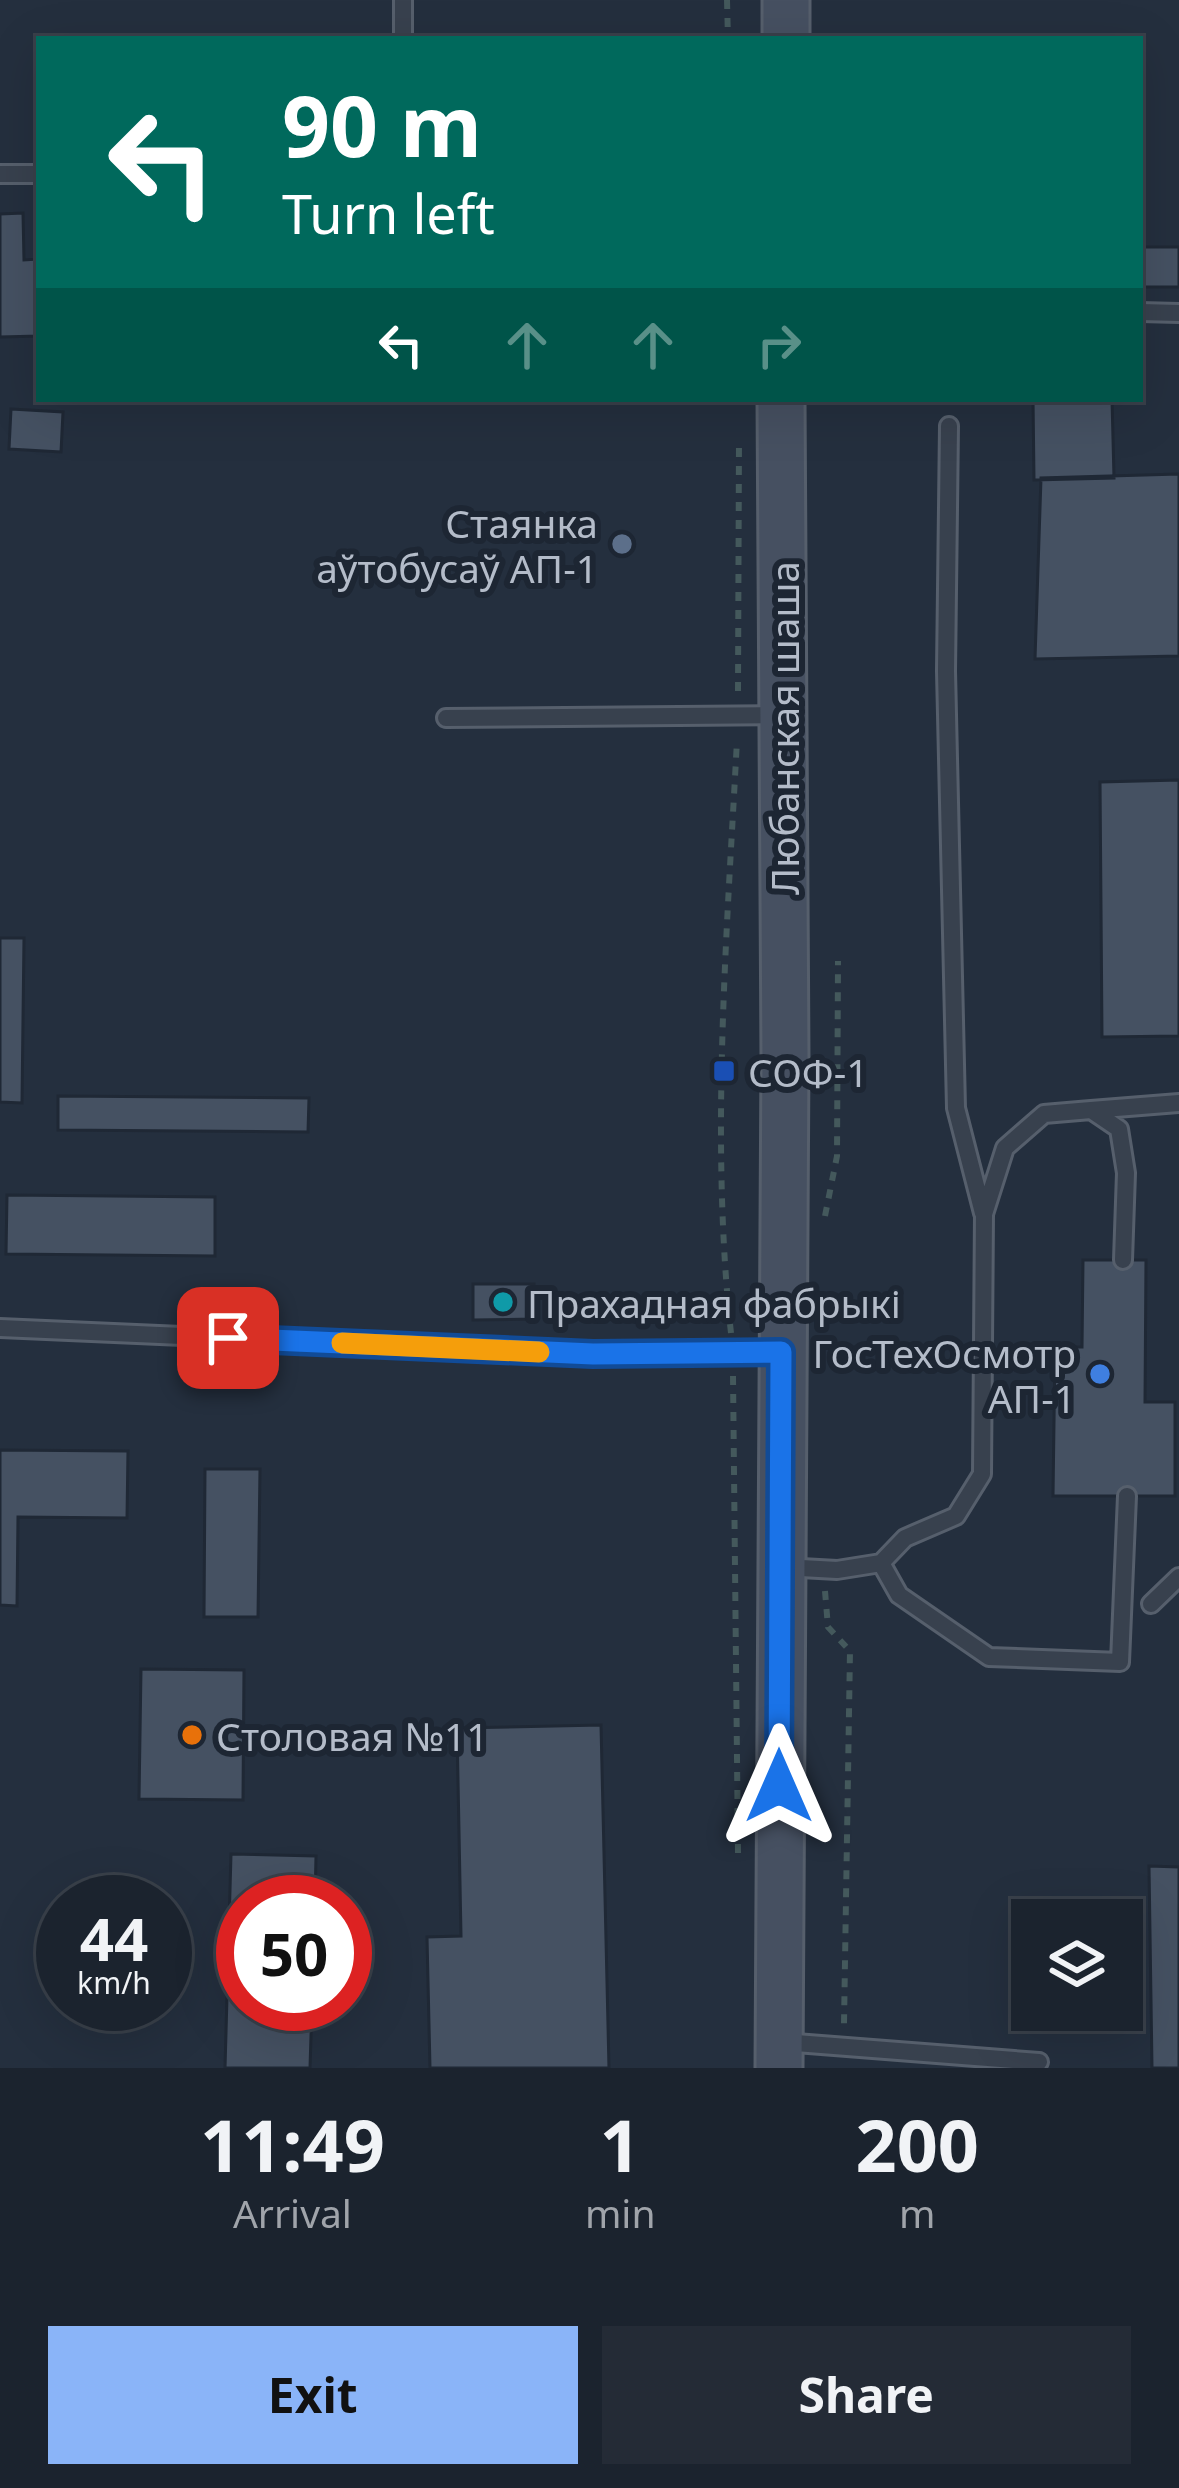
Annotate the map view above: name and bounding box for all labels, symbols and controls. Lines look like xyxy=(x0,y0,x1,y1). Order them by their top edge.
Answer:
text: 90 m xyxy=(282,67,482,182)
icon: left xyxy=(84,84,240,240)
text: Turn left xyxy=(282,176,495,250)
icon: left xyxy=(368,312,434,378)
icon: ahead xyxy=(494,312,560,378)
icon: ahead xyxy=(620,312,686,378)
icon: right xyxy=(746,312,812,378)
place label: Стаянка аўтобусаў АП-1 xyxy=(316,496,598,594)
marker: Стаянка аўтобусаў АП-1 xyxy=(609,531,635,557)
street label: Любанская шаша xyxy=(757,561,810,895)
place label: СОФ-1 xyxy=(748,1045,869,1098)
marker: СОФ-1 xyxy=(711,1058,737,1084)
place label: Прахадная фабрыкі xyxy=(527,1276,901,1329)
pin xyxy=(177,1287,279,1389)
marker: Прахадная фабрыкі xyxy=(490,1289,516,1315)
icon: arrive xyxy=(195,1305,261,1371)
place label: ГосТехОсмотр АП-1 xyxy=(812,1326,1076,1424)
marker: ГосТехОсмотр АП-1 xyxy=(1087,1361,1113,1387)
place label: Столовая №11 xyxy=(216,1709,489,1762)
marker: Столовая №11 xyxy=(179,1722,205,1748)
position arrow xyxy=(716,1723,842,1849)
speed limit sign: 50 xyxy=(216,1875,372,2031)
text: 44 xyxy=(80,1897,148,1979)
map controls xyxy=(1011,1899,1143,2031)
button: layers xyxy=(1011,1899,1143,2031)
text: km/h xyxy=(77,1962,151,2003)
text: 11:49 xyxy=(200,2095,385,2193)
text: 1 xyxy=(600,2095,641,2193)
text: 200 xyxy=(855,2095,979,2193)
text: Arrival xyxy=(233,2186,352,2239)
text: min xyxy=(585,2186,656,2239)
text: m xyxy=(899,2186,935,2239)
button: Exit xyxy=(48,2326,578,2464)
button: Share xyxy=(602,2326,1131,2464)

